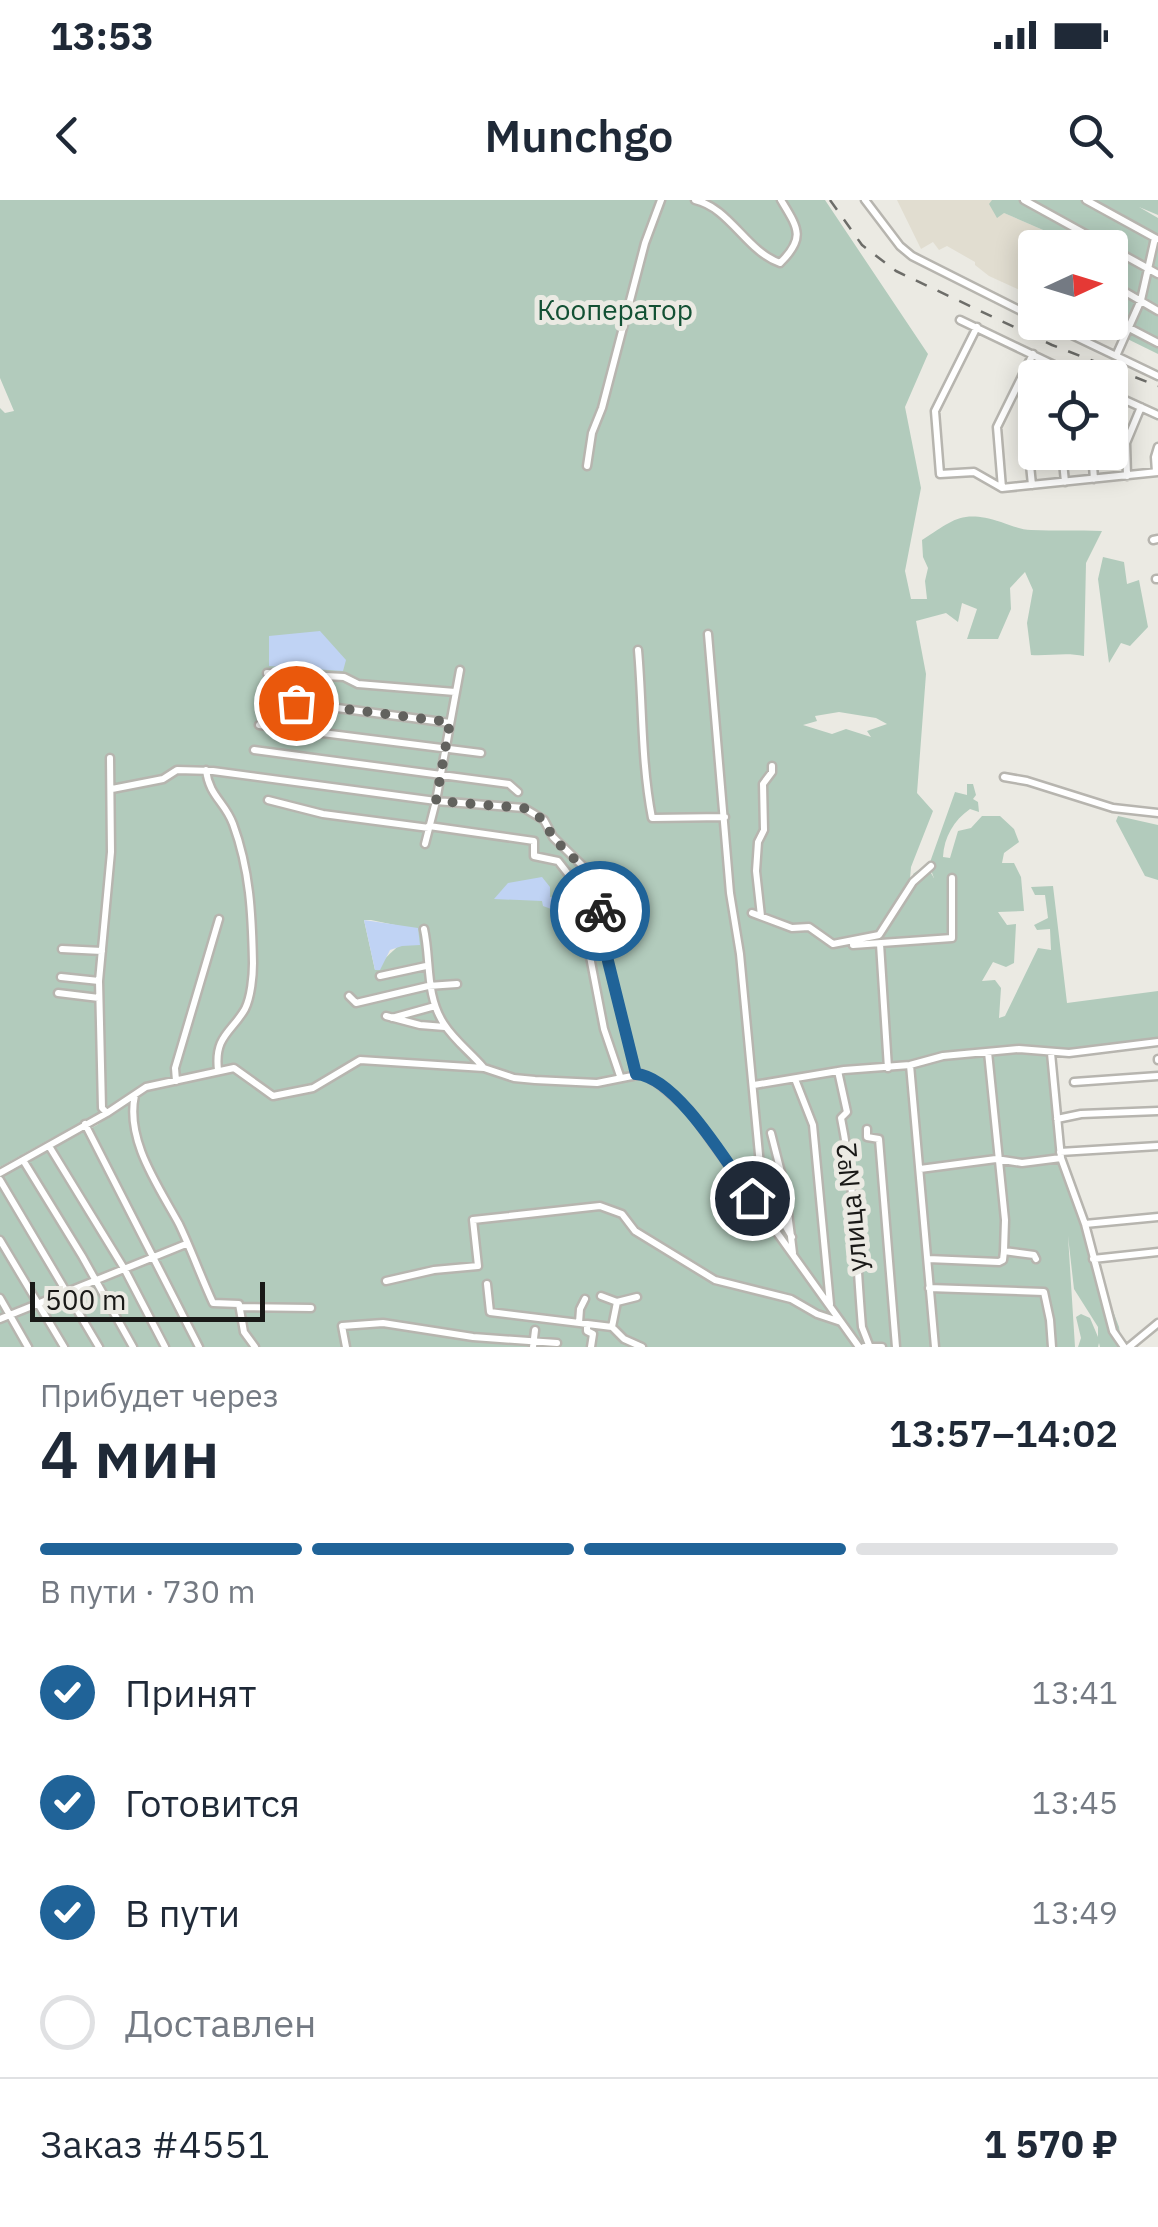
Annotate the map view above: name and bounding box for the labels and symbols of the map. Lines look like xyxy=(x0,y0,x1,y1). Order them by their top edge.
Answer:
north arrow xyxy=(1018,230,1128,340)
park label: Кооператор xyxy=(537,291,693,328)
pin xyxy=(254,661,339,746)
courier xyxy=(550,861,650,961)
street label: улица №2 xyxy=(827,1141,875,1273)
pin xyxy=(710,1156,795,1241)
scale bar xyxy=(30,1277,265,1322)

